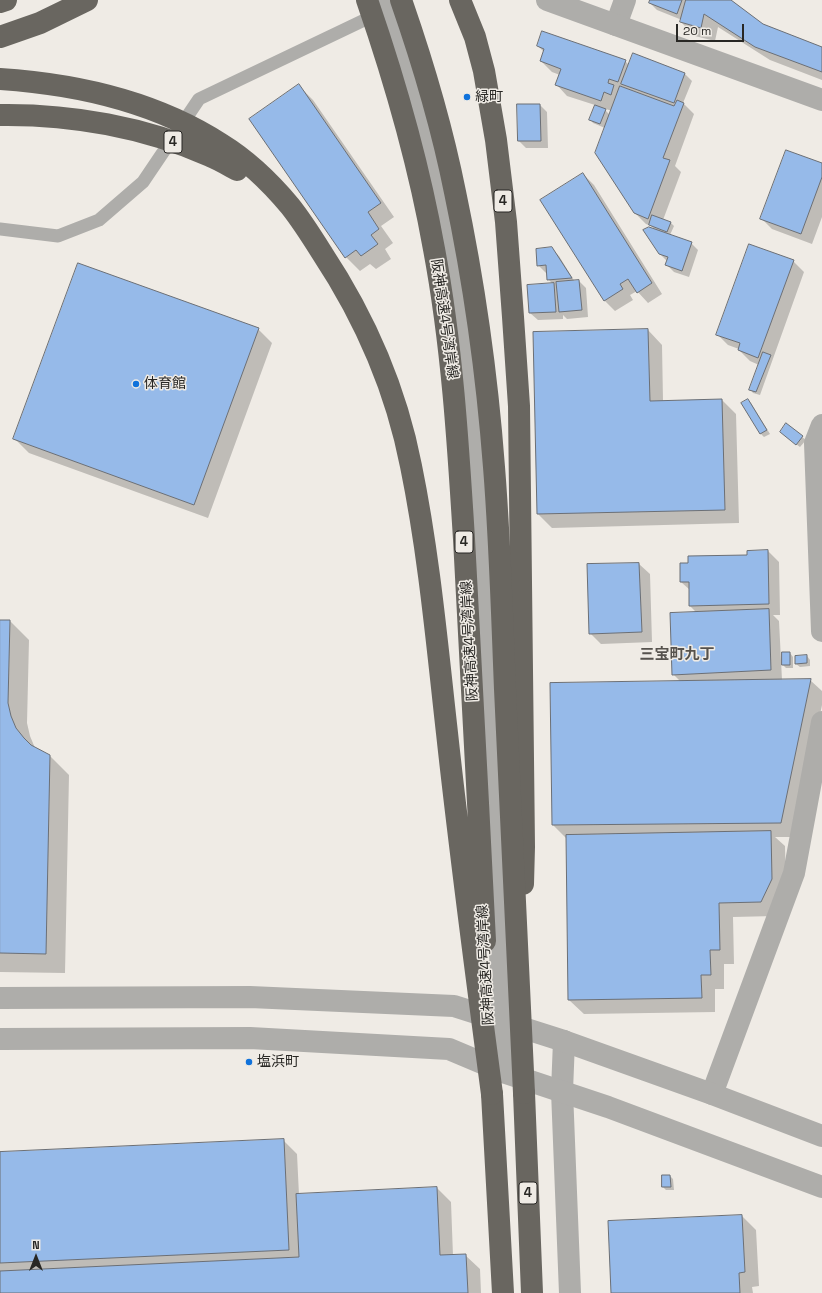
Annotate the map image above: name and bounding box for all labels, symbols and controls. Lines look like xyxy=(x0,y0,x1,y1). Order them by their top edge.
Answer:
scale bar xyxy=(678,16,746,42)
text: 20 m xyxy=(683,23,711,39)
place label: 緑町 xyxy=(475,89,503,105)
marker: 緑町 xyxy=(462,92,472,102)
road number: 4 xyxy=(164,131,182,153)
road number: 4 xyxy=(494,190,512,212)
street label: 阪神高速4号湾岸線 xyxy=(427,258,461,380)
place label: 体育館 xyxy=(144,376,186,392)
marker: 体育館 xyxy=(131,379,141,389)
road number: 4 xyxy=(455,531,473,553)
street label: 阪神高速4号湾岸線 xyxy=(458,580,482,702)
district label: 三宝町九丁 xyxy=(640,646,714,664)
street label: 阪神高速4号湾岸線 xyxy=(474,904,498,1026)
place label: 塩浜町 xyxy=(257,1054,299,1070)
marker: 塩浜町 xyxy=(244,1057,254,1067)
road number: 4 xyxy=(519,1182,537,1204)
north arrow xyxy=(16,1237,56,1277)
text: N xyxy=(32,1238,40,1252)

